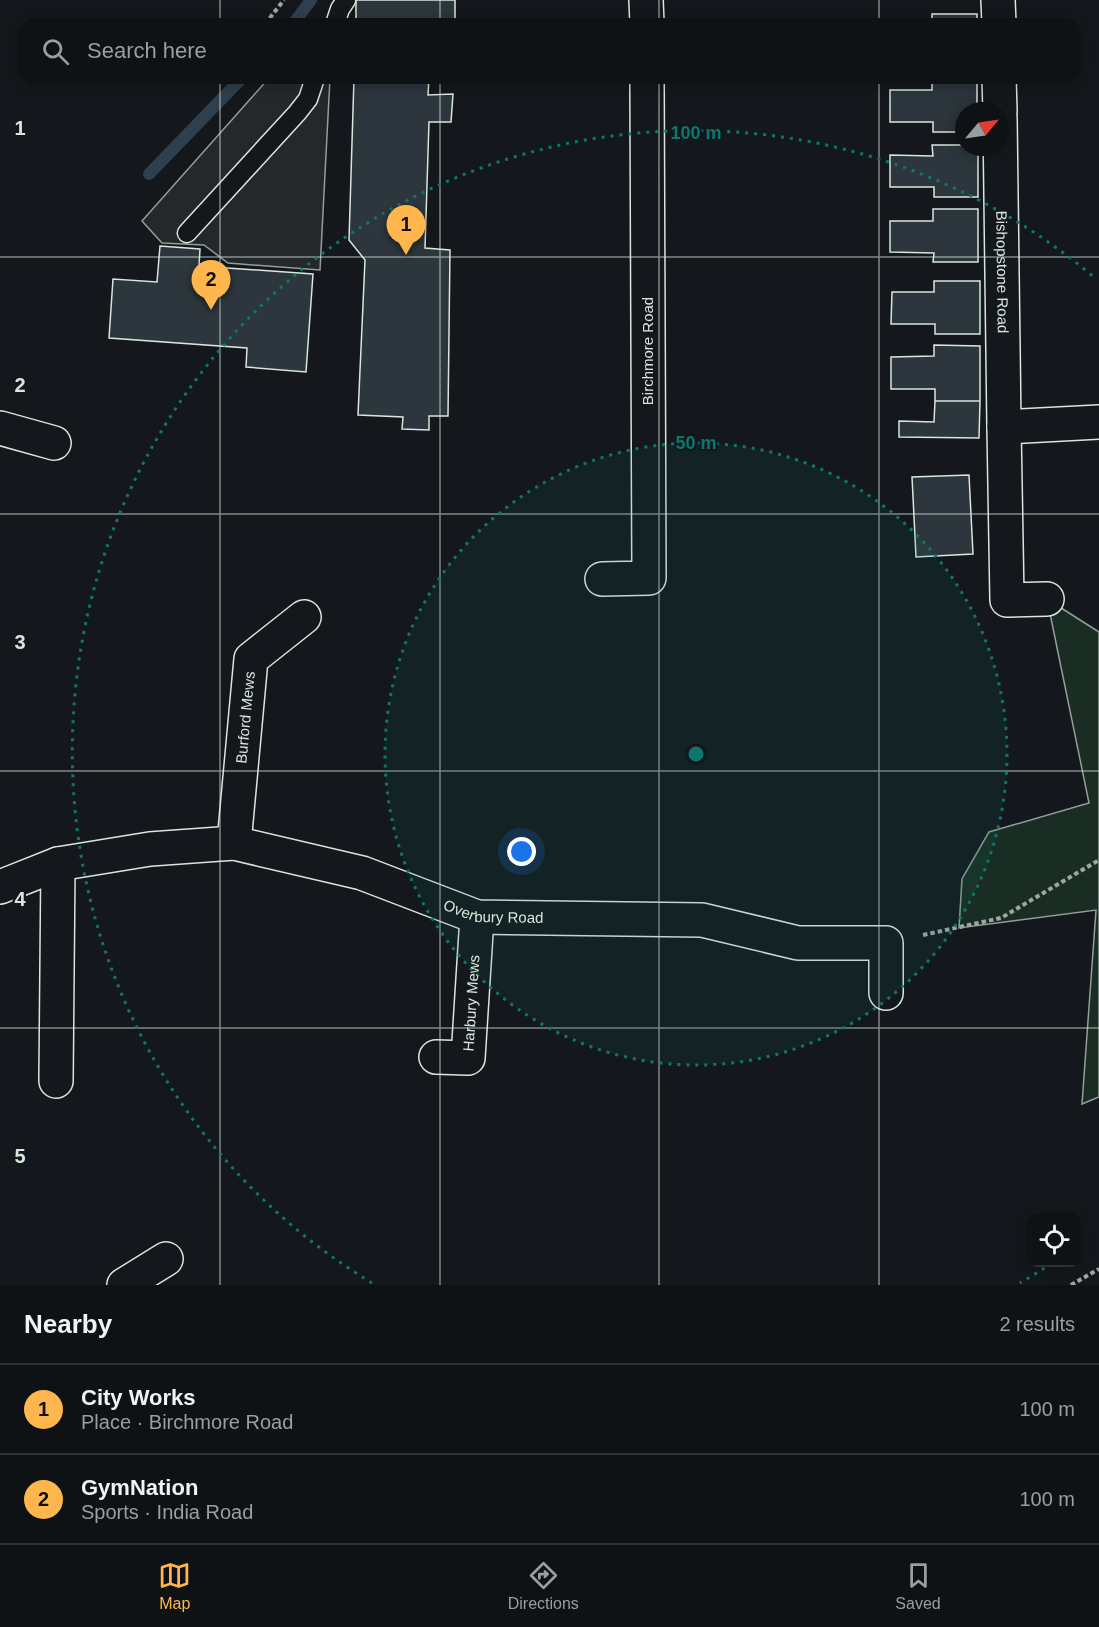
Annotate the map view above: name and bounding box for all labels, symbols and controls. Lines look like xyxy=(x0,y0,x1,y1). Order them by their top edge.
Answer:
search box xyxy=(18,18,1081,84)
icon: search xyxy=(39,35,72,68)
text: Search here xyxy=(87,38,207,63)
north arrow xyxy=(955,102,1009,156)
text: 1 xyxy=(14,117,26,139)
text: 100 m xyxy=(670,123,722,143)
pin: 1 xyxy=(386,206,426,255)
street label: Bishopstone Road xyxy=(993,211,1012,333)
pin: 2 xyxy=(192,260,230,310)
street label: Birchmore Road xyxy=(639,297,656,405)
text: 2 xyxy=(14,374,26,396)
text: 50 m xyxy=(675,433,717,453)
text: 3 xyxy=(14,631,26,653)
street label: Burford Mews xyxy=(232,671,258,764)
centre of rings xyxy=(686,744,706,764)
your location xyxy=(507,837,536,866)
text: 4 xyxy=(14,888,26,910)
street label: Overbury Road xyxy=(441,896,544,926)
street label: Harbury Mews xyxy=(459,954,483,1052)
text: 5 xyxy=(14,1145,26,1167)
map controls xyxy=(1027,1213,1081,1267)
button: locate xyxy=(1027,1213,1081,1267)
text: Nearby xyxy=(24,1309,112,1339)
text: 2 results xyxy=(999,1313,1075,1335)
text: City Works xyxy=(81,1385,196,1410)
text: 1 xyxy=(38,1398,49,1420)
text: 100 m xyxy=(1019,1398,1075,1420)
text: Place · Birchmore Road xyxy=(81,1411,293,1433)
text: GymNation xyxy=(81,1475,198,1500)
text: 2 xyxy=(38,1488,49,1510)
text: 100 m xyxy=(1019,1488,1075,1510)
text: Sports · India Road xyxy=(81,1501,253,1523)
tab: Map xyxy=(158,1559,191,1613)
tab: Directions xyxy=(508,1559,579,1613)
tab: Saved xyxy=(895,1559,941,1613)

